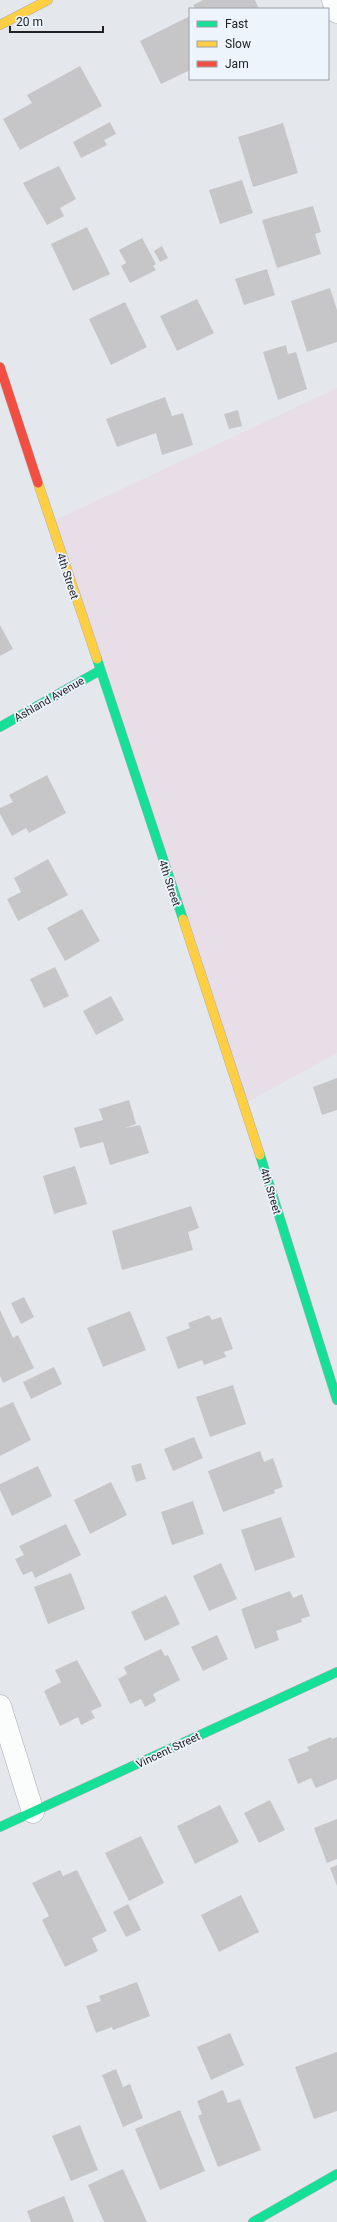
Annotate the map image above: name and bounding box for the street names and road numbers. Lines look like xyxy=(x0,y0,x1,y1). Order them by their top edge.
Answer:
street label: 4th Street xyxy=(54,552,81,601)
street label: Ashland Avenue xyxy=(12,674,87,725)
street label: 4th Street xyxy=(156,859,183,908)
street label: 4th Street xyxy=(257,1166,284,1216)
street label: Vincent Street xyxy=(134,1730,202,1771)

